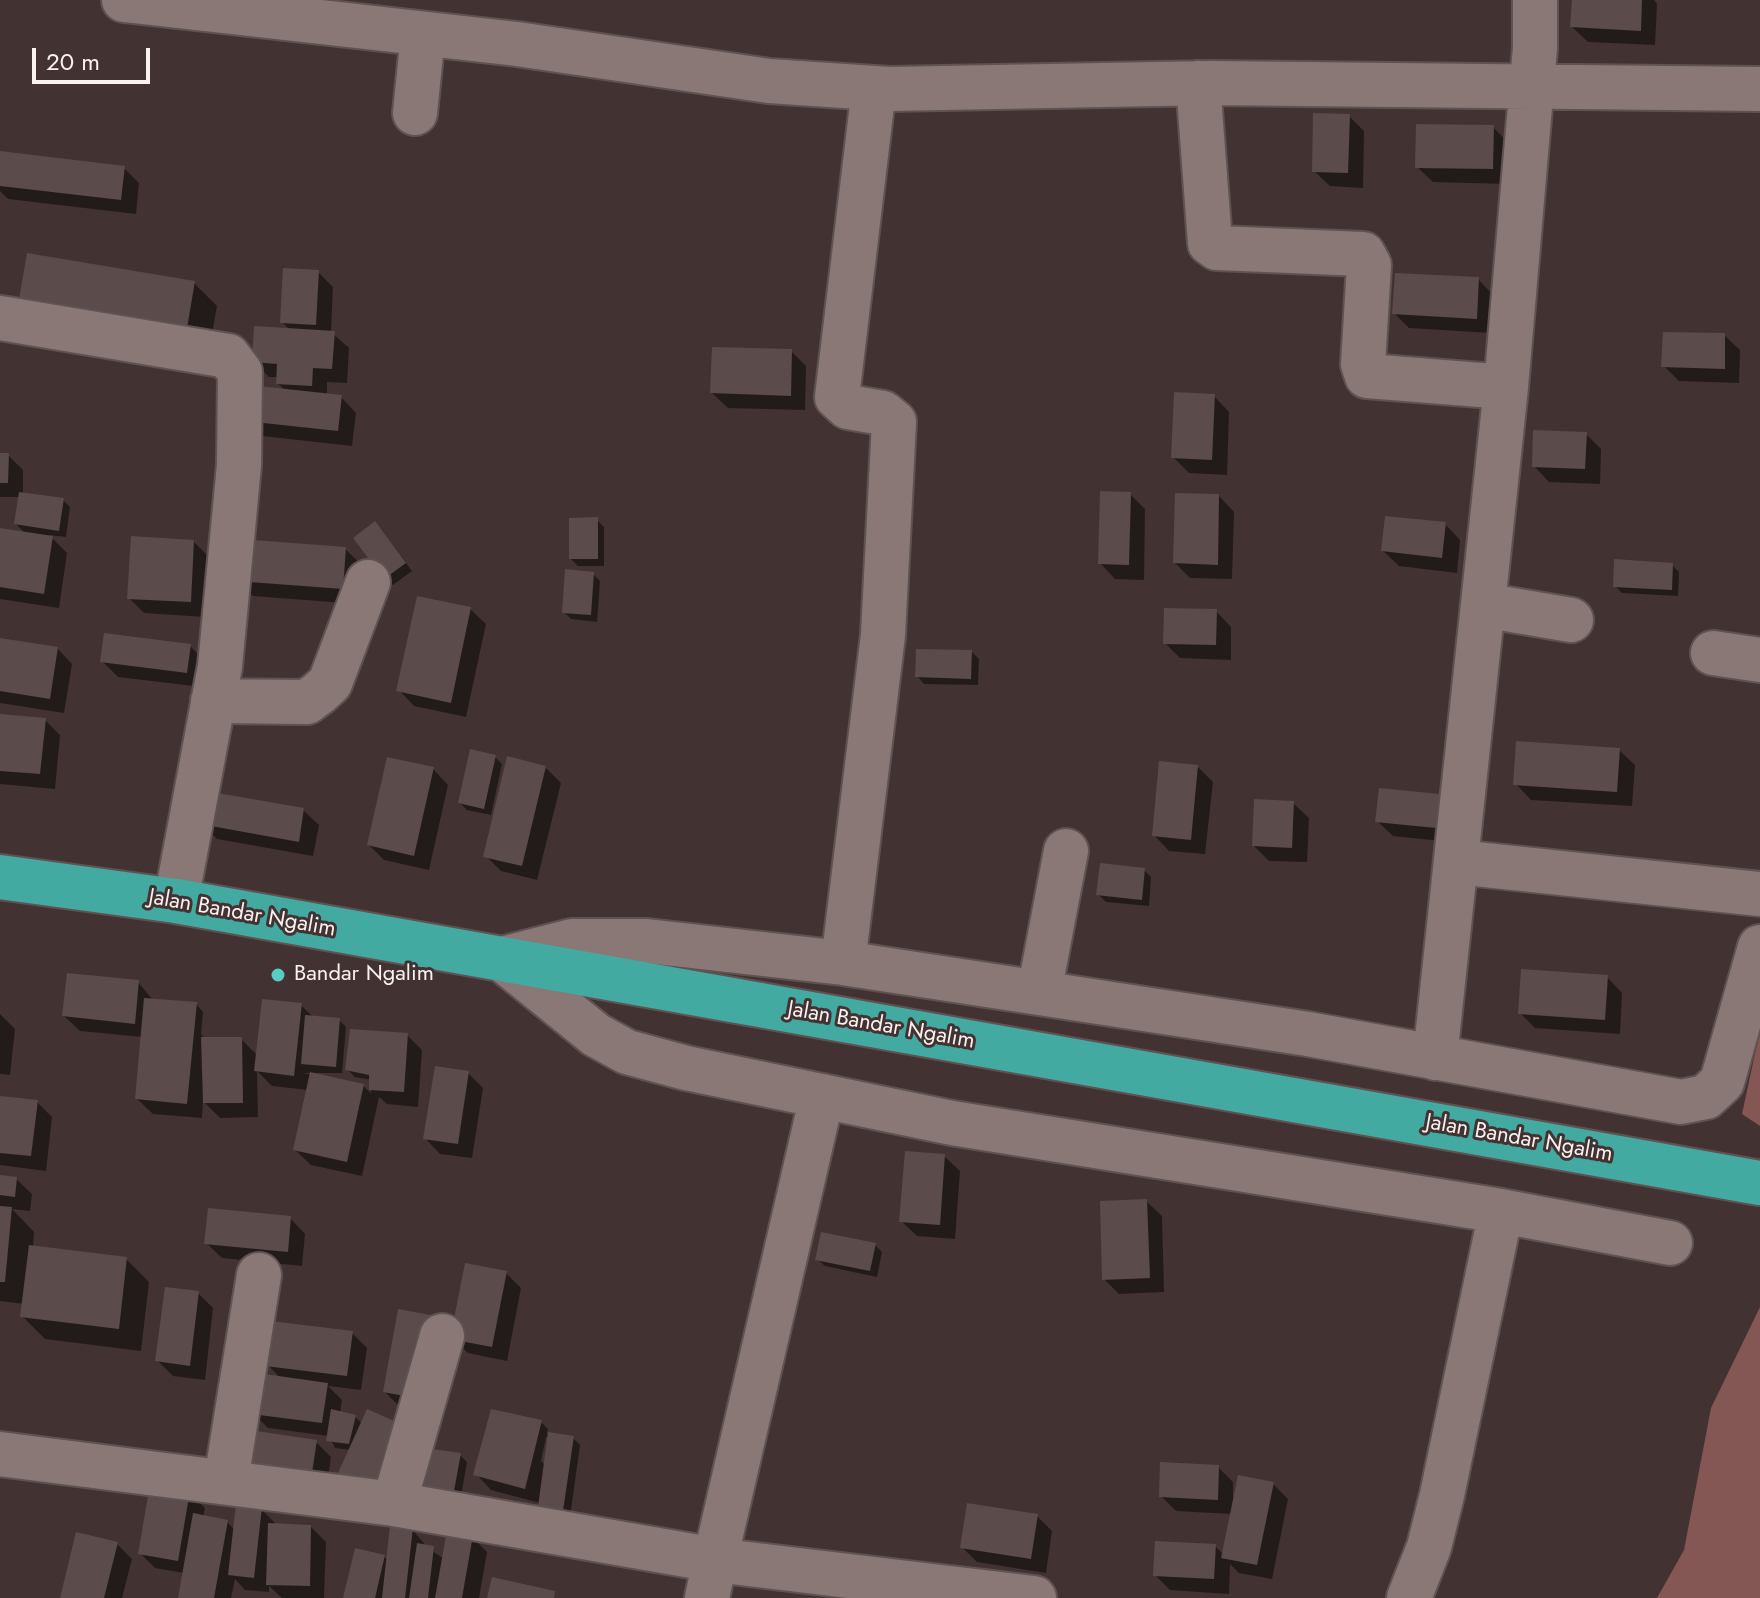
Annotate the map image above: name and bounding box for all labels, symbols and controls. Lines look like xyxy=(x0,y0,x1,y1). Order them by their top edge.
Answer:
scale bar xyxy=(36,32,154,82)
text: 20 m xyxy=(46,44,100,79)
street label: Jalan Bandar Ngalim xyxy=(146,885,338,943)
place label: Bandar Ngalim xyxy=(294,962,434,988)
marker: Bandar Ngalim xyxy=(269,966,287,984)
street label: Jalan Bandar Ngalim xyxy=(785,997,977,1055)
street label: Jalan Bandar Ngalim xyxy=(1423,1110,1615,1168)

